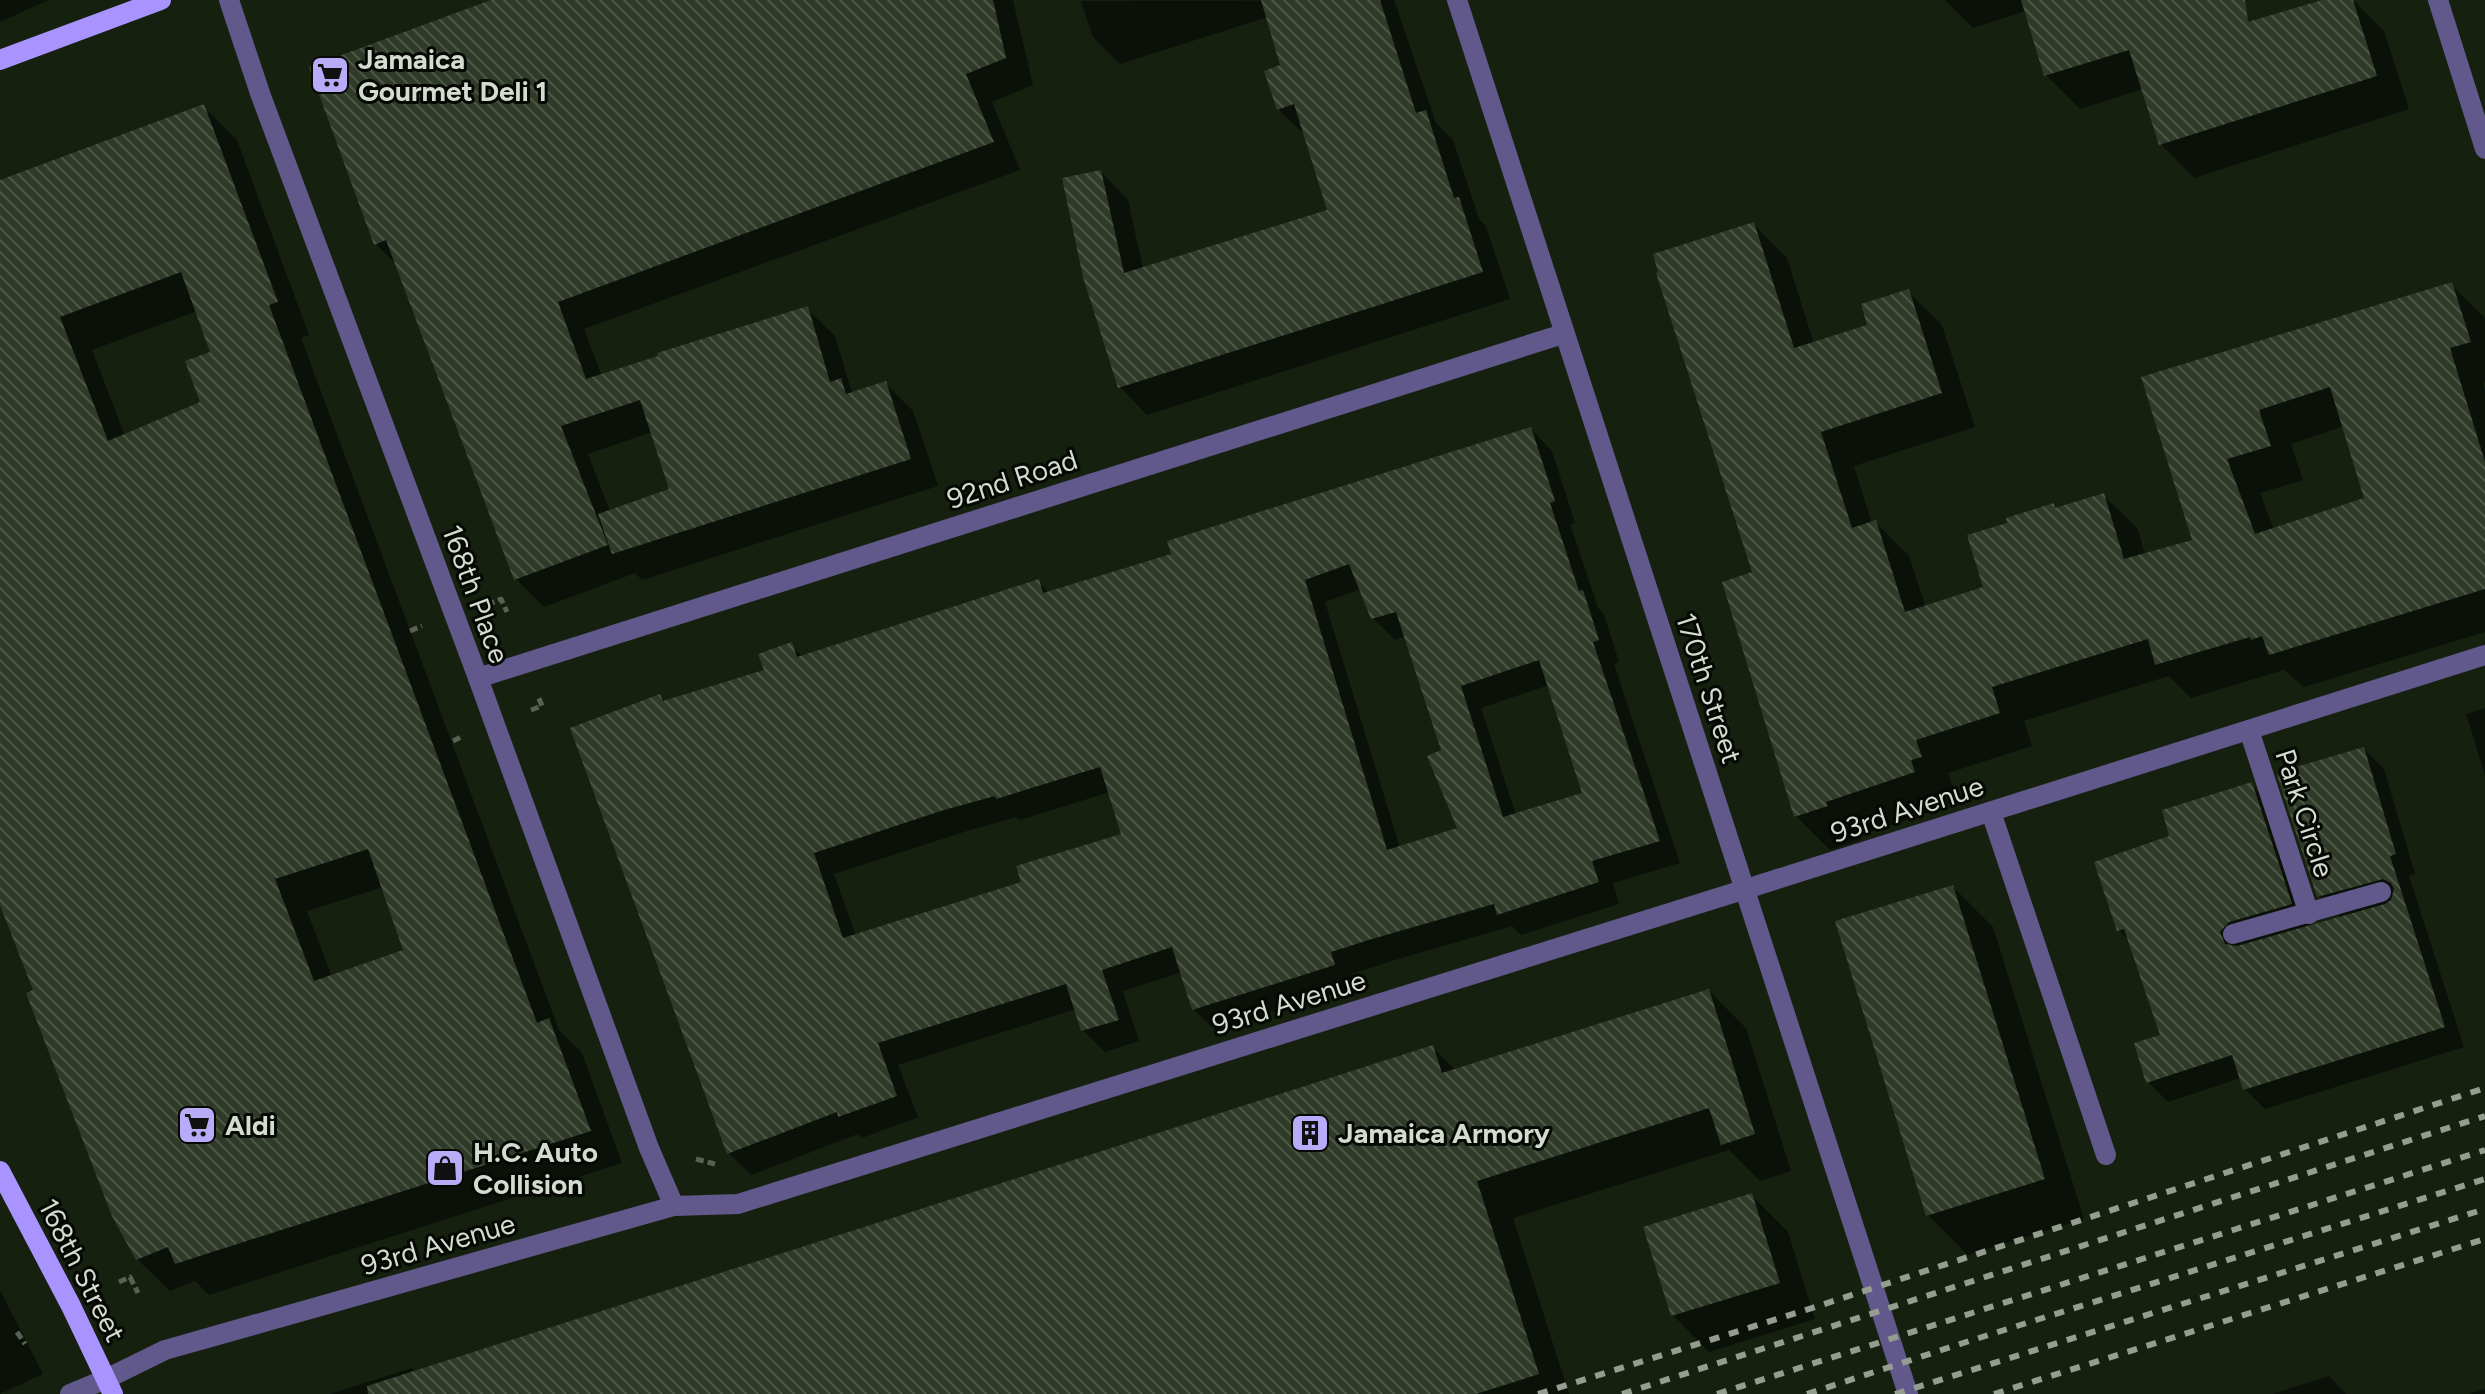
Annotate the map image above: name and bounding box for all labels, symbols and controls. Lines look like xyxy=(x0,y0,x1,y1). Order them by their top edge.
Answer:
place label: Jamaica Gourmet Deli 1 xyxy=(358,42,547,108)
supermarket icon: Jamaica Gourmet Deli 1 xyxy=(309,54,351,96)
street label: 92nd Road xyxy=(943,442,1081,516)
street label: 168th Place xyxy=(435,520,517,668)
street label: 170th Street xyxy=(1669,609,1749,767)
street label: Park Circle xyxy=(2268,745,2342,881)
street label: 93rd Avenue xyxy=(1826,768,1988,850)
street label: 93rd Avenue xyxy=(1208,963,1370,1041)
supermarket icon: Aldi xyxy=(176,1104,218,1146)
place label: Aldi xyxy=(225,1108,276,1142)
building icon: Jamaica Armory xyxy=(1289,1112,1331,1154)
place label: Jamaica Armory xyxy=(1338,1116,1551,1150)
place label: H.C. Auto Collision xyxy=(473,1135,598,1201)
shop icon: H.C. Auto Collision xyxy=(424,1147,466,1189)
street label: 168th Street xyxy=(31,1193,133,1347)
street label: 93rd Avenue xyxy=(357,1206,519,1282)

